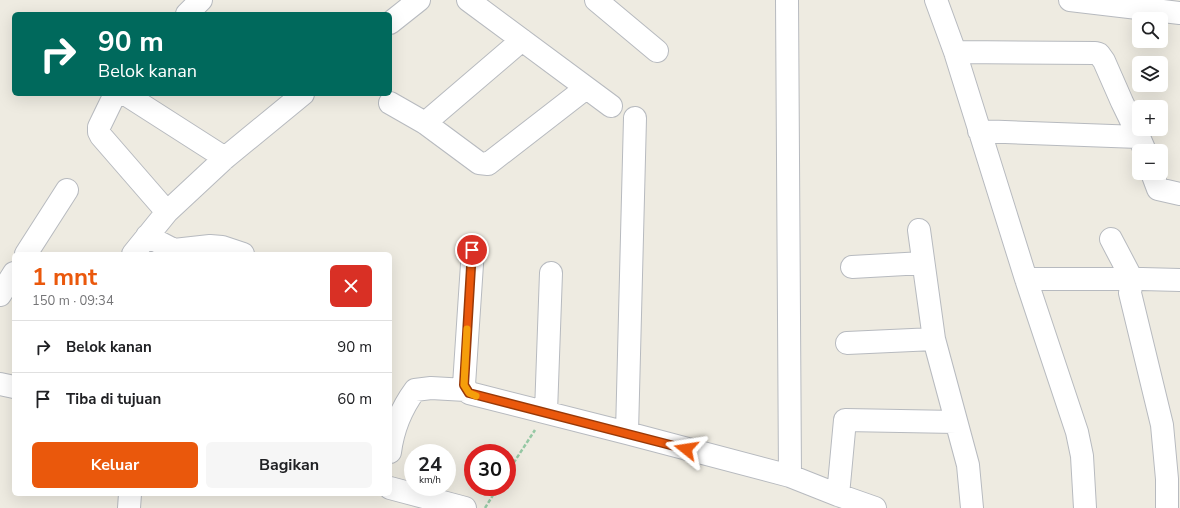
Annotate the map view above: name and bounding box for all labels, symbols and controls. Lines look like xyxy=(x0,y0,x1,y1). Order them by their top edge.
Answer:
map controls xyxy=(1132,12,1168,180)
button: search xyxy=(1132,12,1168,48)
text: 90 m xyxy=(98,23,164,61)
icon: right xyxy=(32,28,84,80)
button: layers xyxy=(1132,56,1168,92)
text: Belok kanan xyxy=(98,59,197,83)
button: + xyxy=(1132,100,1168,136)
button: − xyxy=(1132,144,1168,180)
pin xyxy=(455,233,489,267)
icon: arrive xyxy=(461,239,483,261)
text: 1 mnt xyxy=(32,261,97,293)
button: close xyxy=(330,265,372,307)
text: 150 m · 09:34 xyxy=(32,292,114,310)
icon: right xyxy=(32,336,54,358)
text: Belok kanan xyxy=(66,337,152,357)
text: 90 m xyxy=(337,337,372,357)
icon: arrive xyxy=(32,388,54,410)
text: Tiba di tujuan xyxy=(66,389,161,409)
text: 60 m xyxy=(337,389,372,409)
position arrow xyxy=(665,428,707,470)
button: Keluar xyxy=(32,442,198,488)
button: Bagikan xyxy=(206,442,372,488)
speed limit sign: 30 xyxy=(464,444,516,496)
text: 24 xyxy=(418,451,442,478)
text: km/h xyxy=(419,473,441,487)

